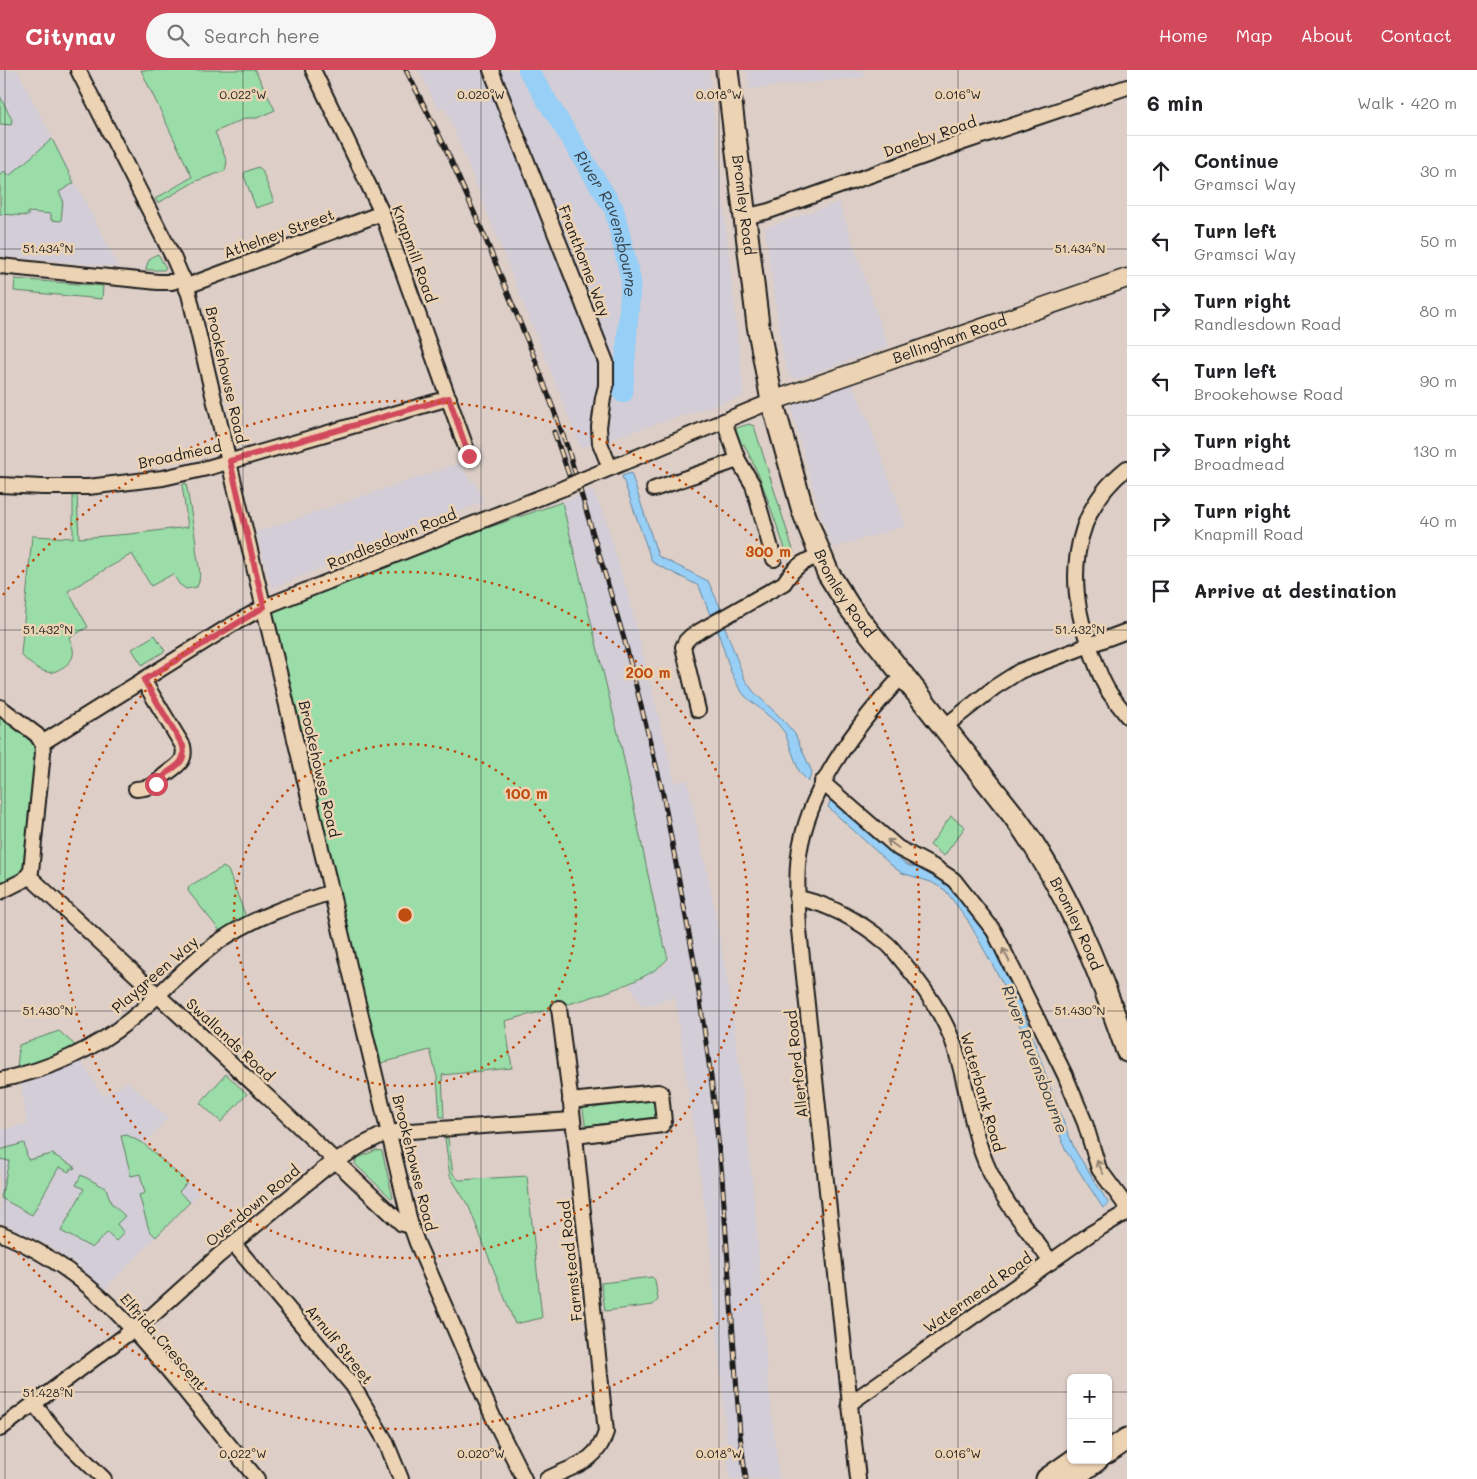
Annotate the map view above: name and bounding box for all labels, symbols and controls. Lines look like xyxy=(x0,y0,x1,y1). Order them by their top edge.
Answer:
search box xyxy=(146,13,496,58)
text: Citynav xyxy=(25,20,116,51)
icon: search xyxy=(164,21,192,49)
text: Search here xyxy=(204,23,320,48)
text: Home xyxy=(1159,23,1208,47)
text: Map xyxy=(1236,23,1272,47)
text: About xyxy=(1300,23,1353,47)
text: Contact xyxy=(1381,23,1452,47)
text: 0.022°W xyxy=(220,86,266,102)
text: 0.020°W xyxy=(457,86,505,102)
text: 0.018°W xyxy=(696,86,742,102)
text: 0.016°W xyxy=(935,86,981,102)
text: 6 min xyxy=(1147,89,1203,116)
text: Walk · 420 m xyxy=(1357,92,1457,113)
street label: Daneby Road xyxy=(881,111,979,161)
water label: River Ravensbourne xyxy=(570,146,642,298)
text: Continue xyxy=(1194,148,1279,173)
street label: Bromley Road xyxy=(728,154,760,256)
icon: ahead xyxy=(1147,157,1175,185)
text: 30 m xyxy=(1420,160,1457,181)
text: Gramsci Way xyxy=(1194,173,1296,194)
street label: Knapmill Road xyxy=(388,202,442,305)
street label: Franthorne Way xyxy=(554,202,615,319)
street label: Athelney Street xyxy=(221,204,337,262)
text: Turn left xyxy=(1194,218,1277,243)
icon: left xyxy=(1147,227,1175,255)
text: 50 m xyxy=(1420,230,1457,251)
text: 51.434°N xyxy=(23,240,73,256)
text: 51.434°N xyxy=(1055,240,1105,256)
text: Gramsci Way xyxy=(1194,243,1296,264)
text: Turn right xyxy=(1194,288,1291,313)
icon: right xyxy=(1147,297,1175,325)
text: 80 m xyxy=(1420,300,1457,321)
street label: Brookehowse Road xyxy=(202,305,252,445)
street label: Bellingham Road xyxy=(889,309,1009,368)
text: Randlesdown Road xyxy=(1194,313,1341,334)
text: Turn left xyxy=(1194,358,1277,383)
icon: left xyxy=(1147,367,1175,395)
text: 90 m xyxy=(1420,370,1457,391)
text: Brookehowse Road xyxy=(1194,383,1343,404)
text: Turn right xyxy=(1194,428,1291,453)
street label: Broadmead xyxy=(136,435,223,473)
icon: right xyxy=(1147,437,1175,465)
text: 130 m xyxy=(1413,440,1457,461)
route end xyxy=(458,445,481,468)
text: Broadmead xyxy=(1194,453,1284,474)
text: Turn right xyxy=(1194,498,1291,523)
street label: Randlesdown Road xyxy=(324,503,459,573)
icon: right xyxy=(1147,507,1175,535)
text: 40 m xyxy=(1420,510,1457,531)
text: Knapmill Road xyxy=(1194,523,1303,544)
text: 300 m xyxy=(745,541,791,561)
street label: Bromley Road xyxy=(810,546,880,641)
icon: arrive xyxy=(1147,577,1175,605)
text: Arrive at destination xyxy=(1194,578,1397,603)
text: 51.432°N xyxy=(23,621,73,637)
text: 51.432°N xyxy=(1055,621,1105,637)
text: 200 m xyxy=(626,662,671,682)
street label: Brookehowse Road xyxy=(295,699,345,839)
route start xyxy=(145,773,168,796)
text: 100 m xyxy=(504,783,548,803)
one-way arrow xyxy=(886,839,900,849)
street label: Bromley Road xyxy=(1046,873,1107,973)
centre of rings xyxy=(396,906,414,924)
street label: Playgreen Way xyxy=(107,931,202,1017)
one-way arrow xyxy=(1001,947,1011,962)
water label: River Ravensbourne xyxy=(998,982,1073,1136)
street label: Swallands Road xyxy=(182,993,279,1085)
text: 51.430°N xyxy=(23,1002,73,1018)
text: 51.430°N xyxy=(1055,1002,1105,1018)
street label: Allerford Road xyxy=(780,1009,812,1119)
street label: Waterbank Road xyxy=(956,1030,1010,1154)
street label: Brookehowse Road xyxy=(388,1093,442,1233)
street label: Overdown Road xyxy=(201,1160,304,1251)
one-way arrow xyxy=(1094,1160,1104,1175)
street label: Farmstead Road xyxy=(554,1200,586,1323)
street label: Watermead Road xyxy=(919,1247,1036,1337)
street label: Elfrida Crescent xyxy=(116,1289,211,1394)
street label: Arnulf Street xyxy=(302,1301,378,1388)
map controls xyxy=(1067,1374,1112,1464)
button: + xyxy=(1067,1374,1112,1419)
text: 51.428°N xyxy=(23,1384,73,1400)
button: − xyxy=(1067,1419,1112,1464)
text: 0.022°W xyxy=(220,1445,266,1461)
text: 0.020°W xyxy=(457,1445,505,1461)
text: 0.018°W xyxy=(696,1445,742,1461)
text: 0.016°W xyxy=(935,1445,981,1461)

